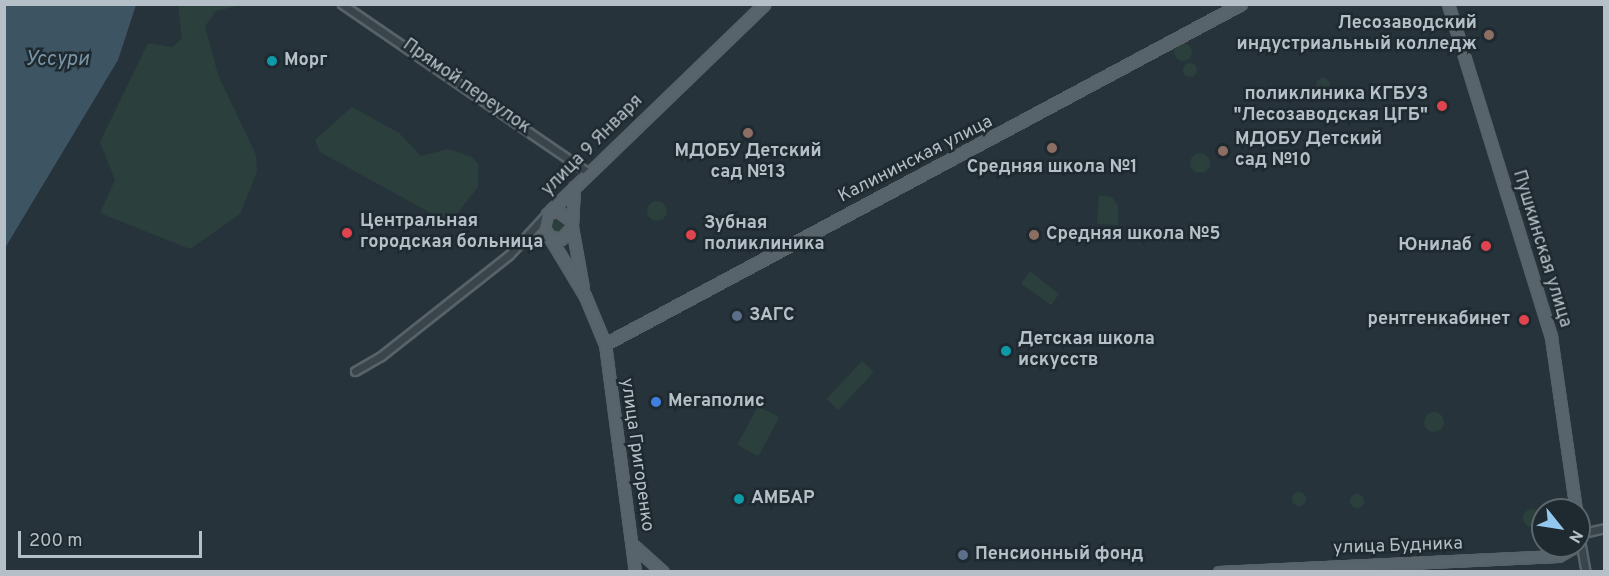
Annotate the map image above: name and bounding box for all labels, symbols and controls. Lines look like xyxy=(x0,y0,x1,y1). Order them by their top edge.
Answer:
place label: Лесозаводский индустриальный колледж xyxy=(1237,14,1477,57)
marker: Лесозаводский индустриальный колледж xyxy=(1482,28,1496,42)
street label: Прямой переулок xyxy=(398,35,534,139)
water label: Уссури xyxy=(25,48,89,72)
place label: Морг xyxy=(284,50,327,72)
marker: Морг xyxy=(265,54,279,68)
place label: поликлиника КГБУЗ "Лесозаводская ЦГБ" xyxy=(1234,85,1428,128)
street label: улица 9 Января xyxy=(538,91,648,201)
marker: поликлиника КГБУЗ "Лесозаводская ЦГБ" xyxy=(1433,97,1451,115)
street label: Калининская улица xyxy=(835,112,997,208)
marker: МДОБУ Детский сад №13 xyxy=(741,126,755,140)
place label: МДОБУ Детский сад №10 xyxy=(1235,130,1383,172)
marker: Средняя школа №1 xyxy=(1045,141,1059,155)
place label: МДОБУ Детский сад №13 xyxy=(674,142,822,184)
marker: МДОБУ Детский сад №10 xyxy=(1216,144,1230,158)
place label: Средняя школа №1 xyxy=(967,157,1137,179)
street label: Пушкинская улица xyxy=(1507,168,1575,330)
place label: Центральная городская больница xyxy=(360,212,543,254)
place label: Зубная поликлиника xyxy=(704,214,824,256)
marker: Центральная городская больница xyxy=(338,224,356,242)
place label: Средняя школа №5 xyxy=(1046,224,1220,246)
marker: Зубная поликлиника xyxy=(682,226,700,244)
marker: Средняя школа №5 xyxy=(1027,228,1041,242)
place label: Юнилаб xyxy=(1398,235,1472,257)
marker: Юнилаб xyxy=(1477,237,1495,255)
place label: ЗАГС xyxy=(749,305,795,327)
marker: ЗАГС xyxy=(730,309,744,323)
place label: рентгенкабинет xyxy=(1367,309,1510,331)
marker: рентгенкабинет xyxy=(1515,311,1533,329)
place label: Детская школа искусств xyxy=(1018,330,1155,372)
marker: Детская школа искусств xyxy=(999,344,1013,358)
street label: улица Григоренко xyxy=(615,377,657,533)
place label: Мегаполис xyxy=(668,391,765,413)
marker: Мегаполис xyxy=(649,395,663,409)
place label: АМБАР xyxy=(751,488,815,510)
marker: АМБАР xyxy=(732,492,746,506)
north arrow xyxy=(1531,498,1591,558)
scale bar xyxy=(21,519,206,557)
text: N xyxy=(1563,526,1586,546)
text: 200 m xyxy=(29,530,82,553)
street label: улица Будника xyxy=(1333,534,1463,560)
place label: Пенсионный фонд xyxy=(975,544,1143,566)
marker: Пенсионный фонд xyxy=(956,548,970,562)

